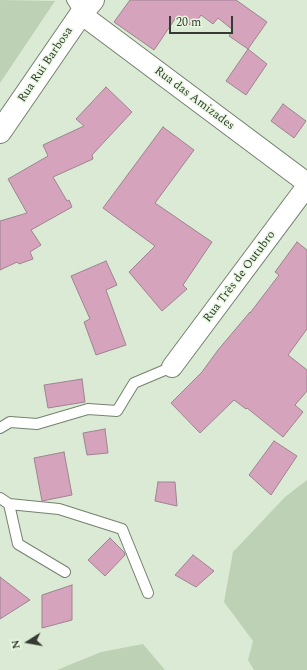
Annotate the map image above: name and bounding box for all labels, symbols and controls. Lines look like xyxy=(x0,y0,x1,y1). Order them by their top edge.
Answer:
scale bar xyxy=(171,8,235,34)
text: 20 m xyxy=(176,13,201,32)
street label: Rua Rui Barbosa xyxy=(15,25,77,105)
street label: Rua das Amizades xyxy=(151,64,237,134)
street label: Rua Três de Outubro xyxy=(201,228,279,326)
north arrow xyxy=(8,622,48,662)
text: N xyxy=(7,638,25,650)

